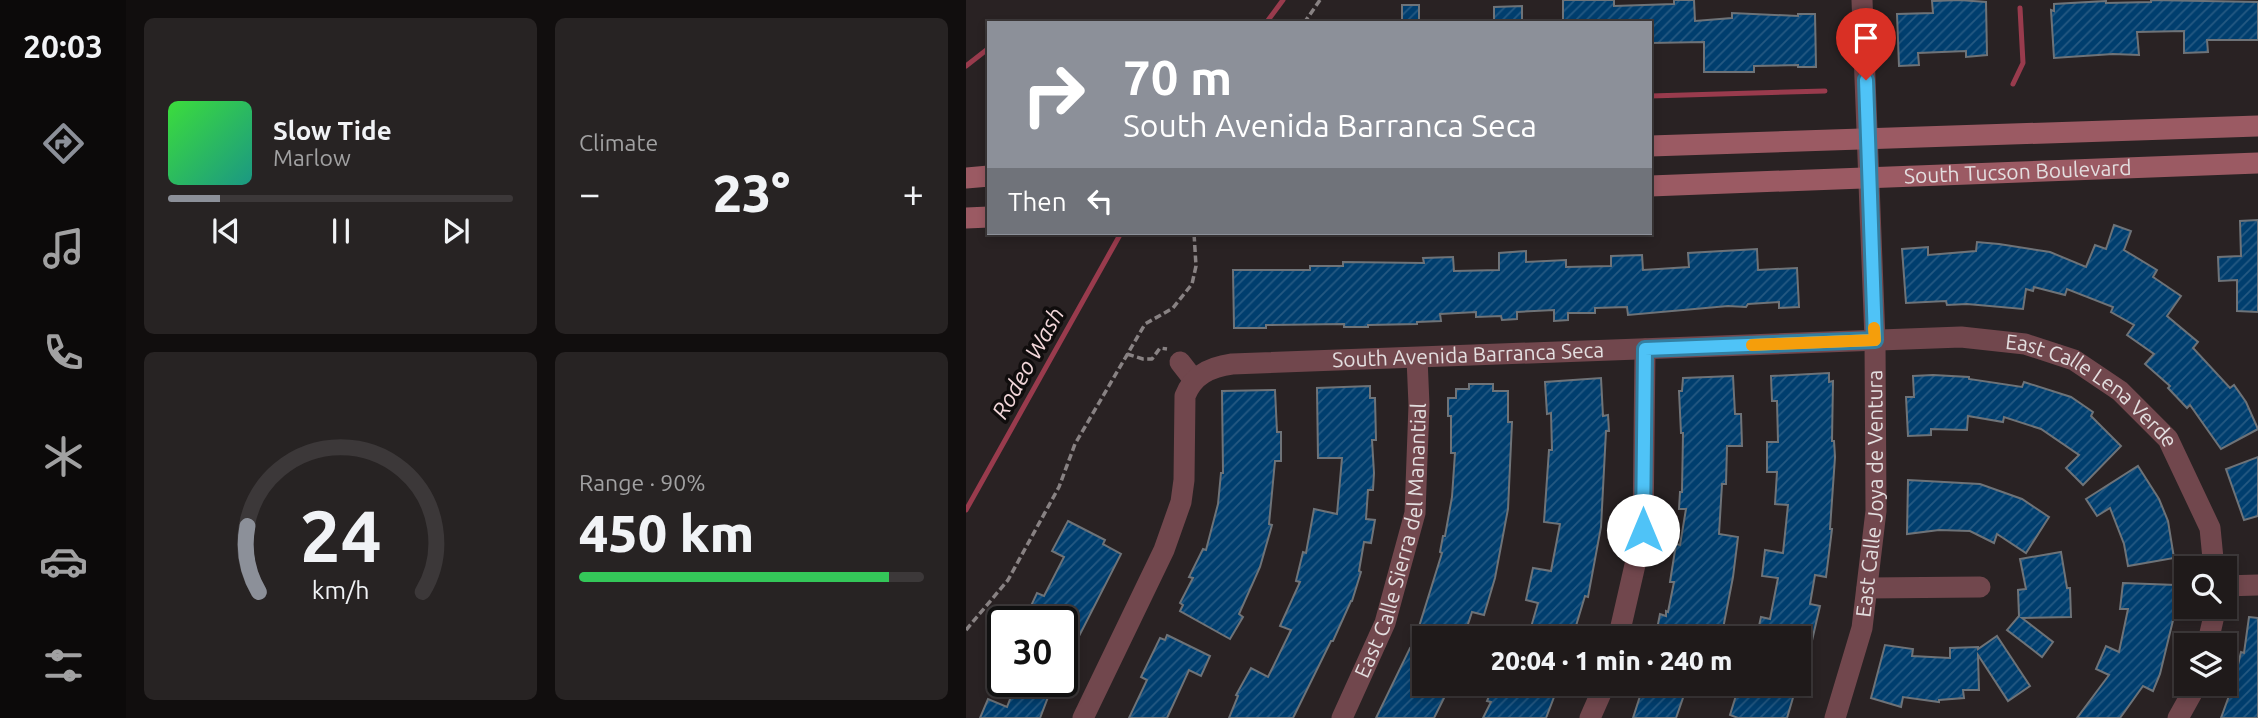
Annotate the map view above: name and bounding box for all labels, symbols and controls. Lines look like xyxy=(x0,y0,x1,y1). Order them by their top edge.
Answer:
pin xyxy=(1836,8,1896,80)
icon: arrive xyxy=(1847,19,1885,57)
text: 20:03 xyxy=(23,28,103,64)
icon: right xyxy=(1008,49,1099,140)
text: 70 m xyxy=(1123,49,1232,104)
text: South Avenida Barranca Seca xyxy=(1123,107,1537,143)
text: Slow Tide xyxy=(273,116,392,145)
icon: directions xyxy=(39,119,88,168)
text: Climate xyxy=(579,130,658,155)
text: Marlow xyxy=(273,145,351,170)
street label: South Tucson Boulevard xyxy=(1904,155,2132,187)
text: 23° xyxy=(713,164,790,222)
text: − xyxy=(579,172,600,214)
text: + xyxy=(903,172,924,214)
icon: left xyxy=(1081,182,1119,220)
text: Then xyxy=(1008,187,1067,216)
icon: previous xyxy=(207,212,245,250)
icon: pause xyxy=(322,212,360,250)
icon: next xyxy=(437,212,475,250)
icon: music xyxy=(39,224,88,273)
water label: Rodeo Wash xyxy=(987,303,1068,423)
icon: phone xyxy=(39,328,88,377)
street label: East Calle Lena Verde xyxy=(2004,329,2183,450)
street label: South Avenida Barranca Seca xyxy=(1332,337,1604,371)
street label: East Calle Joya de Ventura xyxy=(1850,370,1887,618)
street label: East Calle Sierra del Manantial xyxy=(1349,402,1430,681)
icon: climate xyxy=(39,432,88,481)
text: Range · 90% xyxy=(579,470,706,495)
position arrow xyxy=(1606,493,1680,567)
text: 24 xyxy=(299,494,382,576)
text: 450 km xyxy=(579,504,754,562)
icon: car xyxy=(39,537,88,586)
map controls xyxy=(2174,556,2237,696)
button: search xyxy=(2174,556,2237,619)
text: km/h xyxy=(312,576,369,604)
speed limit sign: 30 xyxy=(987,606,1078,697)
button: layers xyxy=(2174,633,2237,696)
icon: filters xyxy=(39,641,88,690)
text: 20:04 · 1 min · 240 m xyxy=(1491,646,1732,675)

